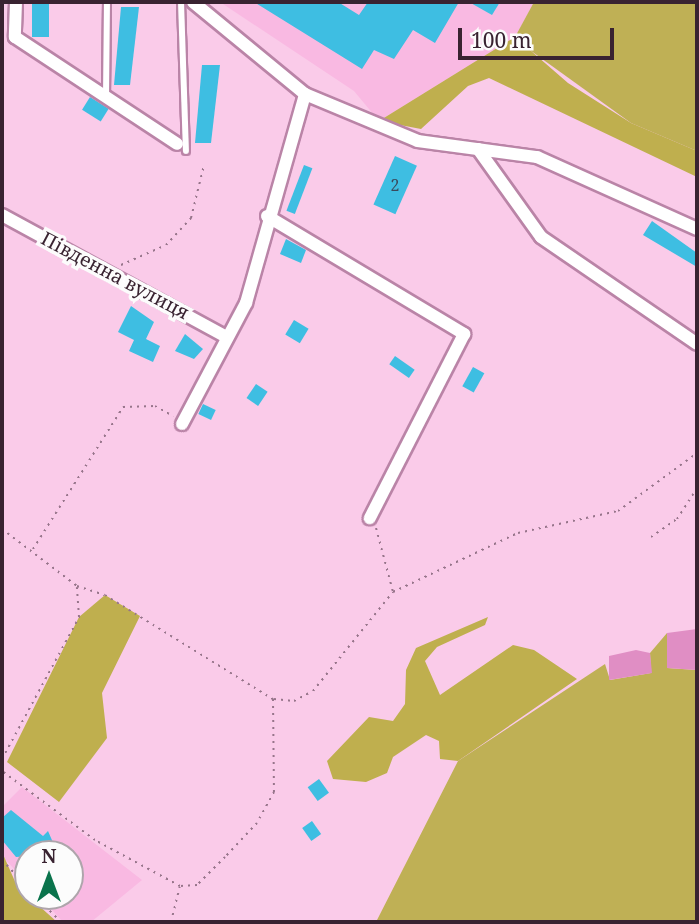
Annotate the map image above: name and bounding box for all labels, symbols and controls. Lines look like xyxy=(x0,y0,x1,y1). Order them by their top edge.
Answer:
scale bar xyxy=(461,14,617,58)
text: 100 m xyxy=(471,26,532,54)
house number: 2 xyxy=(391,175,399,195)
street label: Південна вулиця xyxy=(37,227,193,325)
north arrow xyxy=(14,840,84,910)
text: N xyxy=(42,843,56,869)

